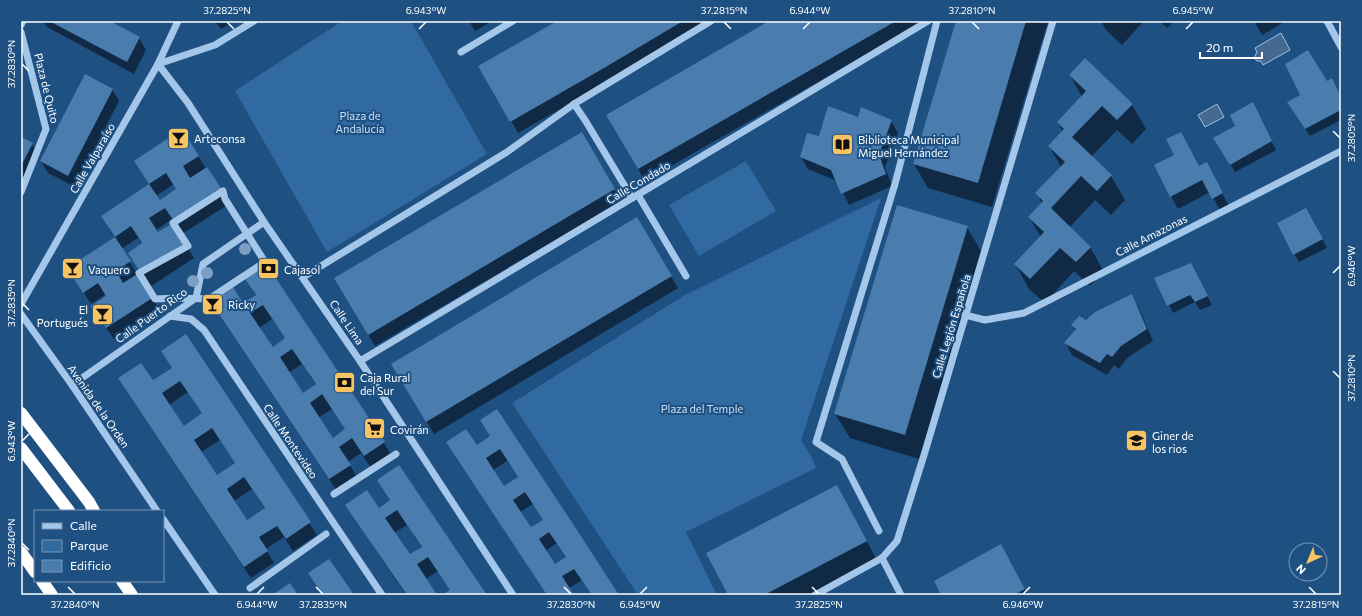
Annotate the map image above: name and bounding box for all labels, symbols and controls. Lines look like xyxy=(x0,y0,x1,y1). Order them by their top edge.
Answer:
text: 37.2825°N xyxy=(203,4,251,16)
text: 6.943°W xyxy=(406,4,446,16)
text: 37.2815°N xyxy=(701,4,747,16)
text: 6.944°W xyxy=(789,4,831,16)
text: 37.2810°N xyxy=(948,4,996,16)
text: 6.945°W xyxy=(1173,4,1213,16)
scale bar xyxy=(1200,34,1262,60)
text: 37.2830°N xyxy=(5,40,17,88)
text: 20 m xyxy=(1206,40,1233,54)
street label: Plaza de Quito xyxy=(32,51,62,125)
park label: Plaza de Andalucía xyxy=(336,109,384,135)
text: 37.2805°N xyxy=(1345,114,1357,162)
street label: Calle Valparaíso xyxy=(67,120,118,195)
bar icon: Arteconsa xyxy=(165,125,191,151)
place label: Arteconsa xyxy=(194,132,245,145)
library icon: Biblioteca Municipal Miguel Hernández xyxy=(830,132,856,158)
place label: Biblioteca Municipal Miguel Hernández xyxy=(858,133,959,159)
street label: Calle Condado xyxy=(604,158,673,206)
street label: Calle Amazonas xyxy=(1113,211,1189,259)
text: 6.946°W xyxy=(1345,245,1357,287)
bar icon: Vaquero xyxy=(60,256,86,282)
bank icon: Cajasol xyxy=(256,256,282,282)
place label: Vaquero xyxy=(88,263,130,276)
place label: Cajasol xyxy=(284,263,320,276)
street label: Calle Legión Española xyxy=(929,273,973,379)
text: 37.2835°N xyxy=(5,279,17,327)
street label: Calle Puerto Rico xyxy=(113,284,190,345)
bar icon: Ricky xyxy=(200,291,226,317)
street label: Calle Lima xyxy=(327,297,367,347)
place label: Ricky xyxy=(228,298,256,311)
bar icon: El Portugués xyxy=(90,302,116,328)
place label: El Portugués xyxy=(37,303,88,329)
text: 37.2810°N xyxy=(1345,354,1357,402)
street label: Avenida de la Orden xyxy=(65,362,133,450)
bank icon: Caja Rural del Sur xyxy=(331,370,357,396)
place label: Caja Rural del Sur xyxy=(360,371,410,397)
street label: Calle Montevideo xyxy=(261,401,321,481)
park label: Plaza del Temple xyxy=(661,402,743,415)
supermarket icon: Covirán xyxy=(362,416,388,442)
text: 6.943°W xyxy=(5,421,17,461)
place label: Covirán xyxy=(390,423,429,436)
school or university icon: Giner de los rios xyxy=(1124,428,1150,454)
place label: Giner de los rios xyxy=(1152,429,1194,455)
legend xyxy=(34,510,164,582)
text: Calle xyxy=(70,518,97,532)
text: 37.2840°N xyxy=(5,519,17,567)
text: Parque xyxy=(70,538,108,552)
north arrow xyxy=(1288,542,1328,582)
text: Edificio xyxy=(70,558,111,572)
text: N xyxy=(1293,562,1308,577)
text: 37.2840°N xyxy=(51,598,99,610)
text: 6.944°W xyxy=(236,598,278,610)
text: 37.2835°N xyxy=(299,598,347,610)
text: 37.2830°N xyxy=(547,598,595,610)
text: 6.945°W xyxy=(620,598,660,610)
text: 37.2825°N xyxy=(795,598,843,610)
text: 6.946°W xyxy=(1002,598,1044,610)
text: 37.2815°N xyxy=(1293,598,1339,610)

